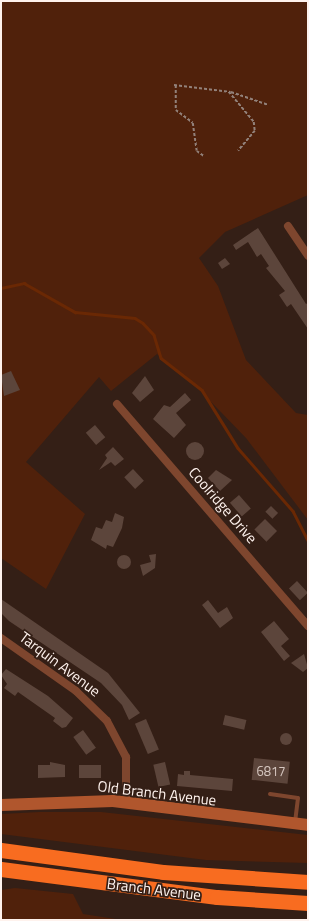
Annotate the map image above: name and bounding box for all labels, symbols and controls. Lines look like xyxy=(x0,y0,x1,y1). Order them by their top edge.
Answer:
street label: Coolridge Drive xyxy=(185,463,261,547)
street label: Tarquin Avenue xyxy=(16,628,104,700)
house number: 6817 xyxy=(256,763,286,779)
street label: Old Branch Avenue xyxy=(97,777,217,809)
street label: Branch Avenue xyxy=(106,874,202,904)

